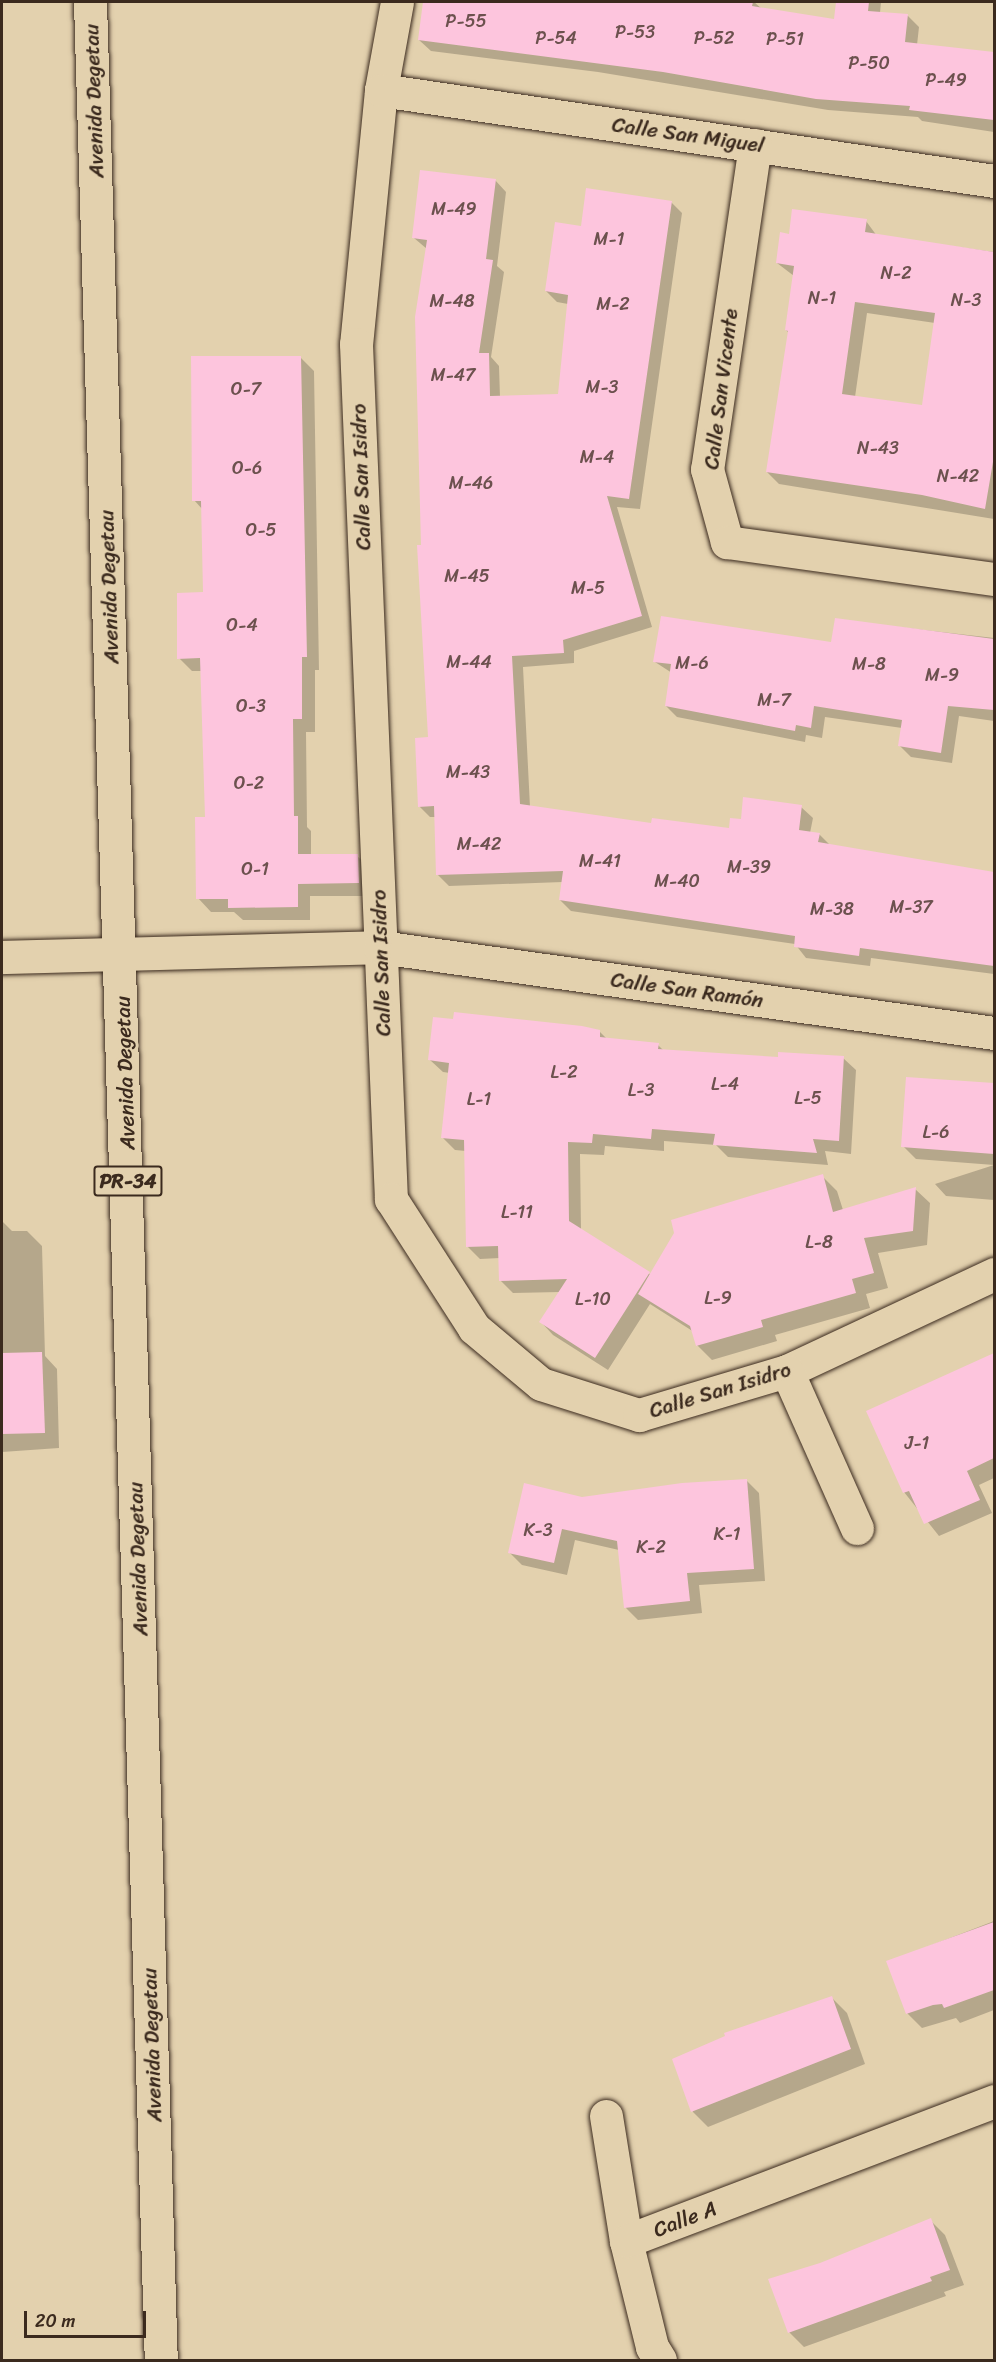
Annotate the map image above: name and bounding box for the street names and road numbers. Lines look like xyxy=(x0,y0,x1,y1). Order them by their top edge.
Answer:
street label: Avenida Degetau xyxy=(79,23,109,179)
street label: Calle San Miguel xyxy=(610,112,766,158)
street label: Calle San Vicente xyxy=(699,307,743,471)
street label: Calle San Isidro xyxy=(346,403,376,551)
street label: Avenida Degetau xyxy=(94,509,124,665)
street label: Calle San Isidro xyxy=(366,889,396,1037)
street label: Calle San Ramón xyxy=(609,967,765,1013)
street label: Avenida Degetau xyxy=(110,995,140,1151)
road number: PR-34 xyxy=(92,1164,164,1198)
street label: Calle San Isidro xyxy=(646,1357,794,1423)
street label: Avenida Degetau xyxy=(123,1481,153,1637)
street label: Avenida Degetau xyxy=(137,1967,167,2123)
street label: Calle A xyxy=(650,2195,720,2243)

